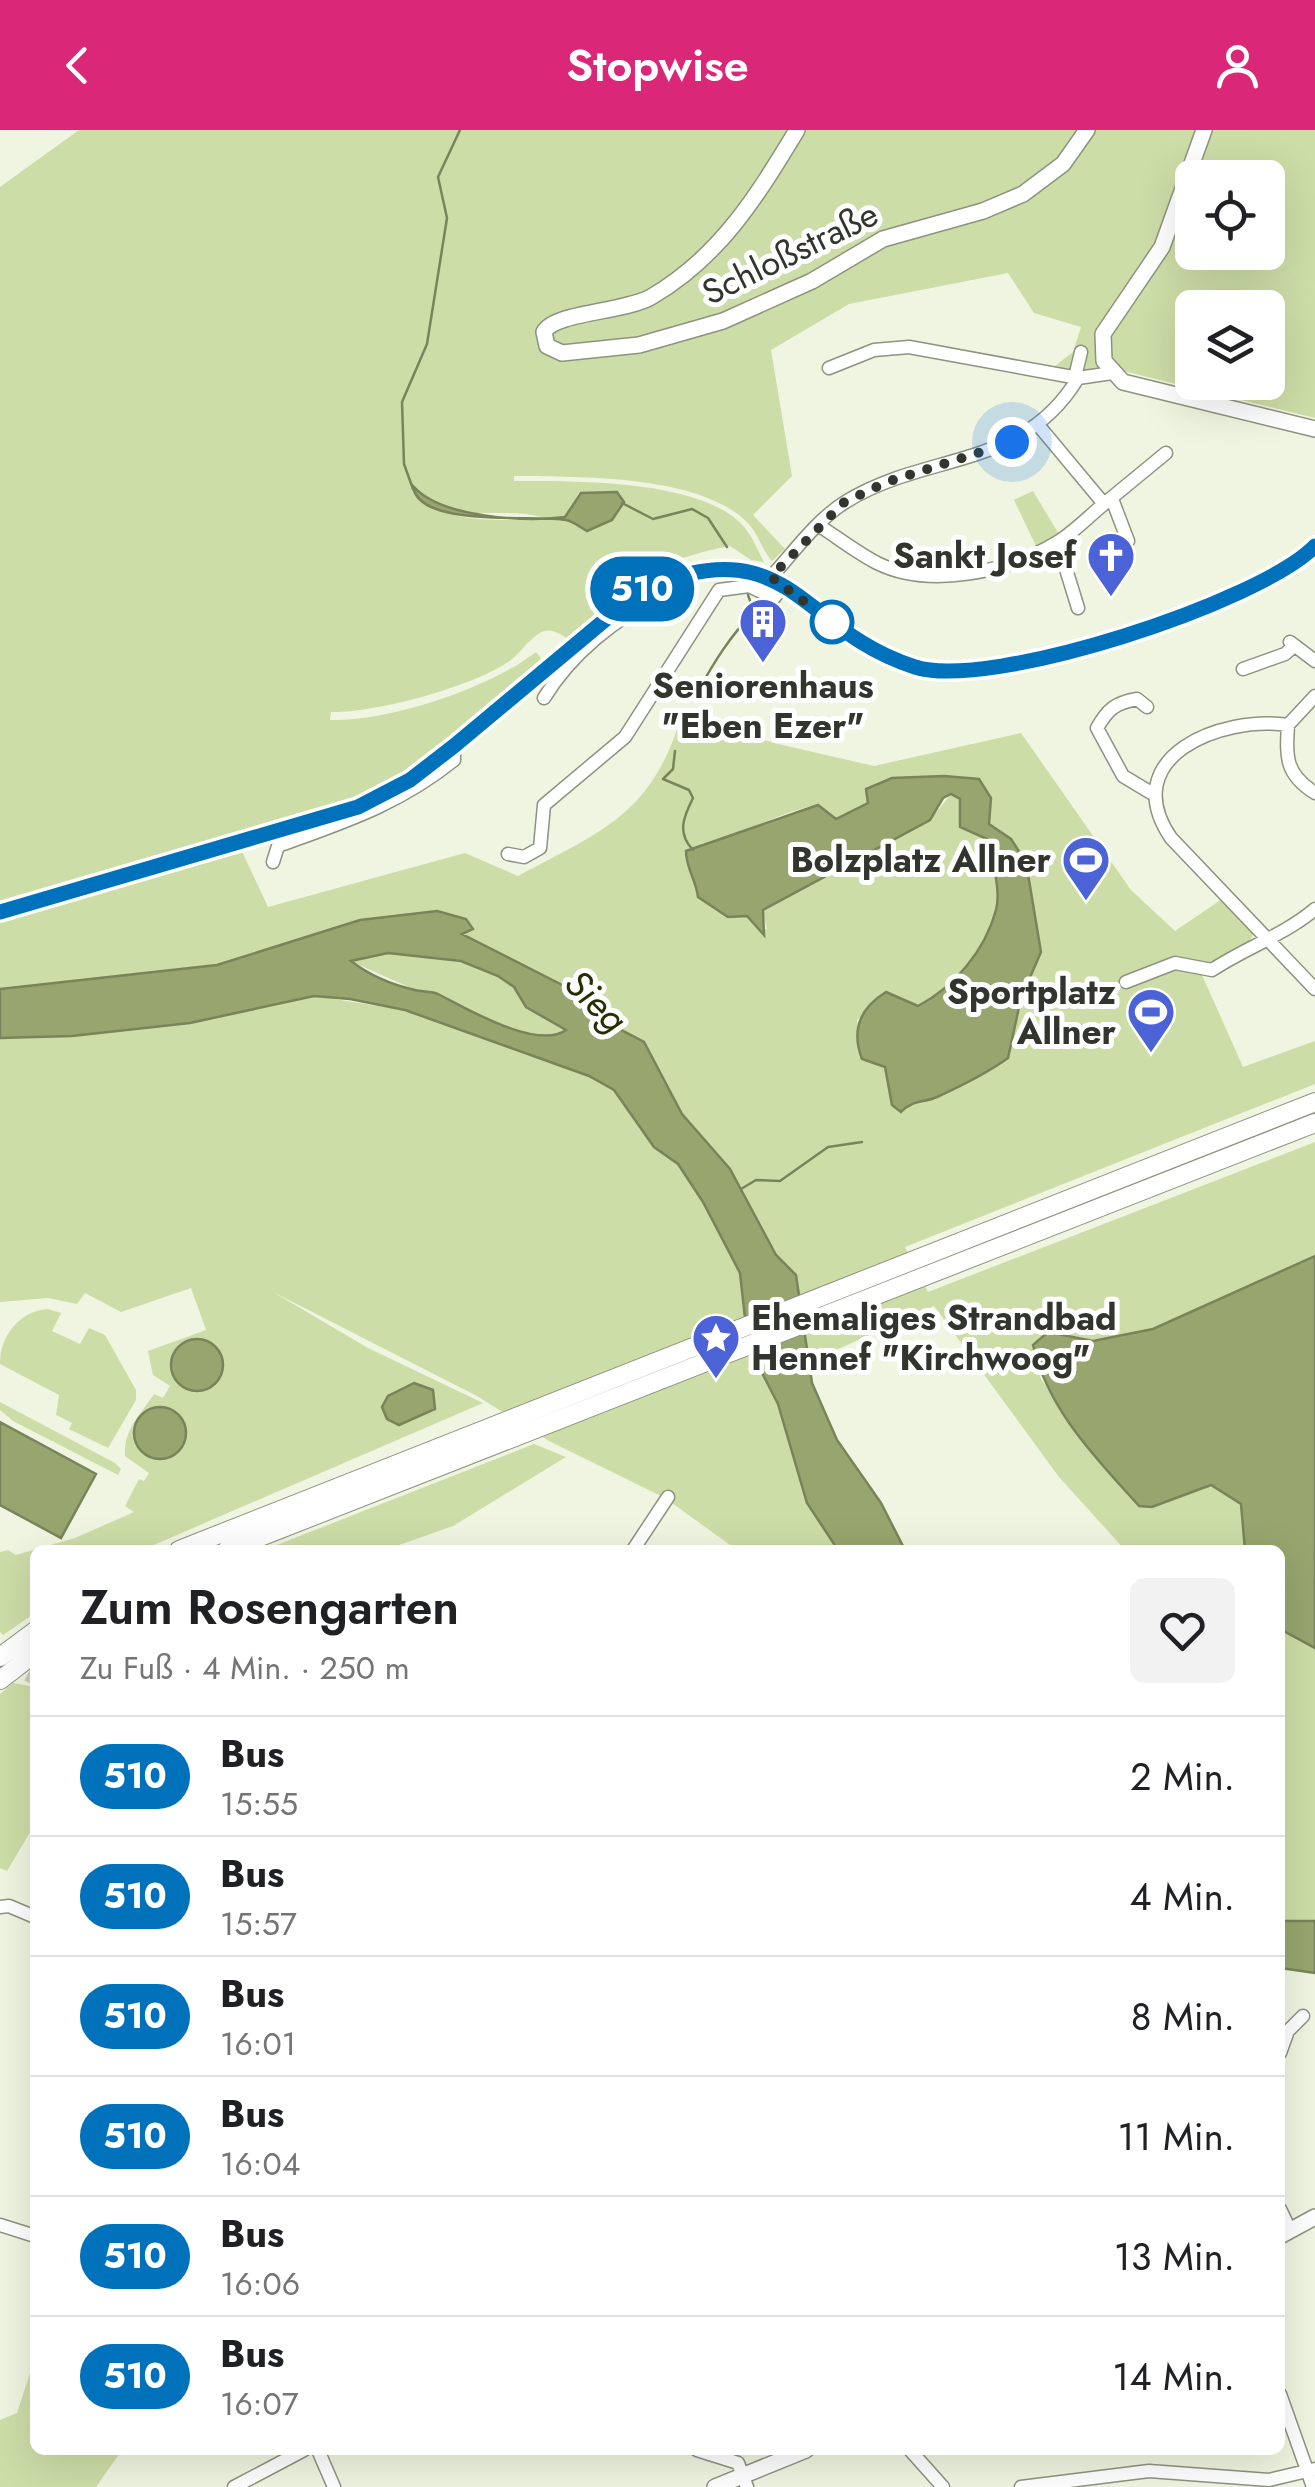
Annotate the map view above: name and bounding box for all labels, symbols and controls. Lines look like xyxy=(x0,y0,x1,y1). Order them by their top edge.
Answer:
text: Stopwise xyxy=(566,33,749,98)
icon: back xyxy=(50,38,105,93)
icon: person xyxy=(1210,38,1265,93)
map controls xyxy=(1175,160,1285,400)
button: locate xyxy=(1175,160,1285,270)
street label: Schloßstraße xyxy=(693,189,887,317)
button: layers xyxy=(1175,290,1285,400)
your location xyxy=(987,417,1037,467)
church icon: Sankt Josef xyxy=(1085,530,1137,598)
place label: Sankt Josef xyxy=(893,531,1078,581)
line badge: 510 xyxy=(584,556,700,622)
text: 510 xyxy=(610,564,674,614)
building icon: Seniorenhaus "Eben Ezer" xyxy=(737,596,789,664)
unlabelled marker xyxy=(811,601,853,643)
place label: Seniorenhaus "Eben Ezer" xyxy=(652,661,874,751)
sports icon: Bolzplatz Allner xyxy=(1060,834,1112,902)
place label: Bolzplatz Allner xyxy=(790,835,1052,885)
water label: Sieg xyxy=(552,957,640,1045)
place label: Sportplatz Allner xyxy=(947,967,1117,1057)
sports icon: Sportplatz Allner xyxy=(1125,986,1177,1054)
place label: Ehemaliges Strandbad Hennef "Kirchwoog" xyxy=(751,1293,1117,1383)
place icon: Ehemaliges Strandbad Hennef "Kirchwoog" xyxy=(690,1312,742,1380)
text: Zum Rosengarten xyxy=(80,1573,459,1642)
button: heart xyxy=(1130,1578,1235,1683)
text: Zu Fuß · 4 Min. · 250 m xyxy=(80,1645,410,1691)
text: Bus xyxy=(220,1726,284,1781)
text: 2 Min. xyxy=(1130,1749,1235,1804)
text: 510 xyxy=(103,1751,167,1801)
text: 15:55 xyxy=(220,1781,298,1827)
text: Bus xyxy=(220,1846,284,1901)
text: 4 Min. xyxy=(1129,1869,1235,1924)
text: 510 xyxy=(103,1871,167,1921)
text: 15:57 xyxy=(220,1901,297,1947)
text: Bus xyxy=(220,1966,284,2021)
text: 8 Min. xyxy=(1131,1989,1235,2044)
text: 510 xyxy=(103,1991,167,2041)
text: 16:01 xyxy=(220,2021,296,2067)
text: Bus xyxy=(220,2086,284,2141)
text: 11 Min. xyxy=(1117,2109,1235,2164)
text: 510 xyxy=(103,2111,167,2161)
text: 16:04 xyxy=(220,2141,300,2187)
text: Bus xyxy=(220,2206,284,2261)
text: 13 Min. xyxy=(1114,2229,1235,2284)
text: 510 xyxy=(103,2231,167,2281)
text: 16:06 xyxy=(220,2261,300,2307)
text: Bus xyxy=(220,2326,284,2381)
text: 14 Min. xyxy=(1112,2349,1235,2404)
text: 510 xyxy=(103,2351,167,2401)
text: 16:07 xyxy=(220,2381,298,2427)

